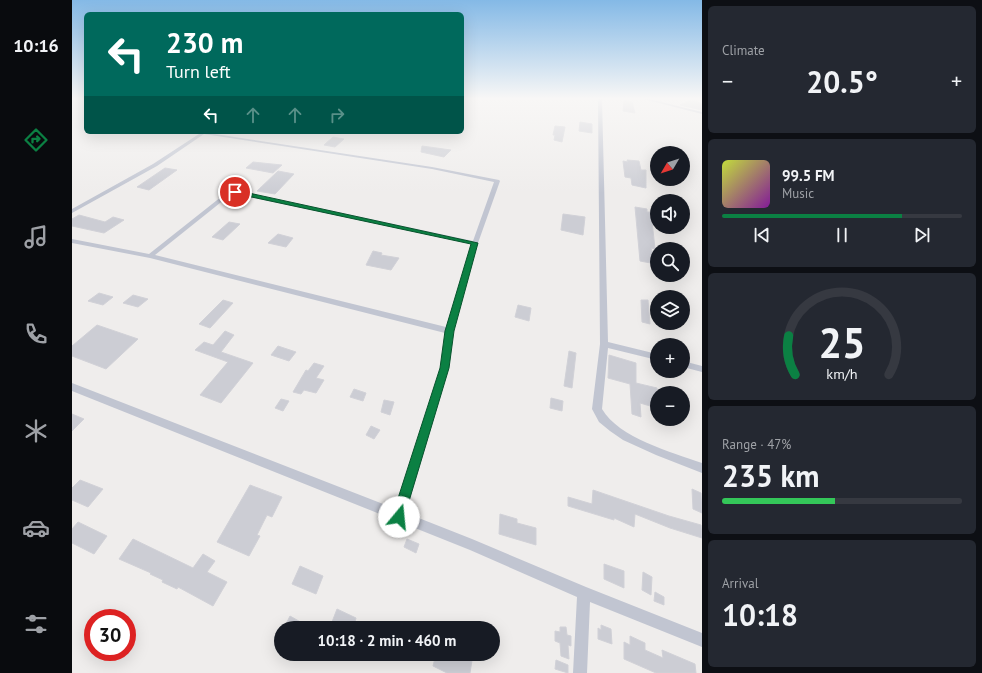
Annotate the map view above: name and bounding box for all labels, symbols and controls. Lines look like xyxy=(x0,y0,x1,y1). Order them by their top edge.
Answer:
text: 230 m xyxy=(166,24,243,61)
icon: left xyxy=(100,28,152,80)
text: 10:16 xyxy=(13,34,59,57)
text: Climate xyxy=(722,42,765,59)
text: Turn left xyxy=(166,60,231,83)
text: 20.5° xyxy=(806,62,878,101)
text: − xyxy=(722,67,733,95)
text: + xyxy=(951,67,962,95)
icon: left xyxy=(200,104,222,126)
icon: ahead xyxy=(242,104,264,126)
icon: ahead xyxy=(284,104,306,126)
icon: right xyxy=(326,104,348,126)
icon: directions xyxy=(22,126,50,154)
north arrow xyxy=(650,146,690,186)
map controls xyxy=(650,146,690,426)
text: 99.5 FM xyxy=(782,166,835,185)
pin xyxy=(218,175,252,209)
icon: arrive xyxy=(224,181,246,203)
text: Music xyxy=(782,185,814,202)
button: sound xyxy=(650,194,690,234)
icon: music xyxy=(22,223,50,251)
icon: previous xyxy=(751,224,773,246)
icon: pause xyxy=(831,224,853,246)
icon: next xyxy=(911,224,933,246)
button: search xyxy=(650,242,690,282)
button: layers xyxy=(650,290,690,330)
text: 25 xyxy=(818,315,866,368)
icon: phone xyxy=(22,320,50,348)
button: + xyxy=(650,338,690,378)
text: km/h xyxy=(826,363,858,382)
button: − xyxy=(650,386,690,426)
icon: climate xyxy=(22,417,50,445)
text: Range · 47% xyxy=(722,436,791,453)
text: 235 km xyxy=(722,456,820,495)
position arrow xyxy=(378,496,420,538)
icon: car xyxy=(22,514,50,542)
text: Arrival xyxy=(722,575,758,592)
text: 10:18 xyxy=(722,595,798,634)
speed limit sign: 30 xyxy=(84,609,136,661)
icon: filters xyxy=(22,610,50,638)
text: 10:18 · 2 min · 460 m xyxy=(318,631,456,650)

